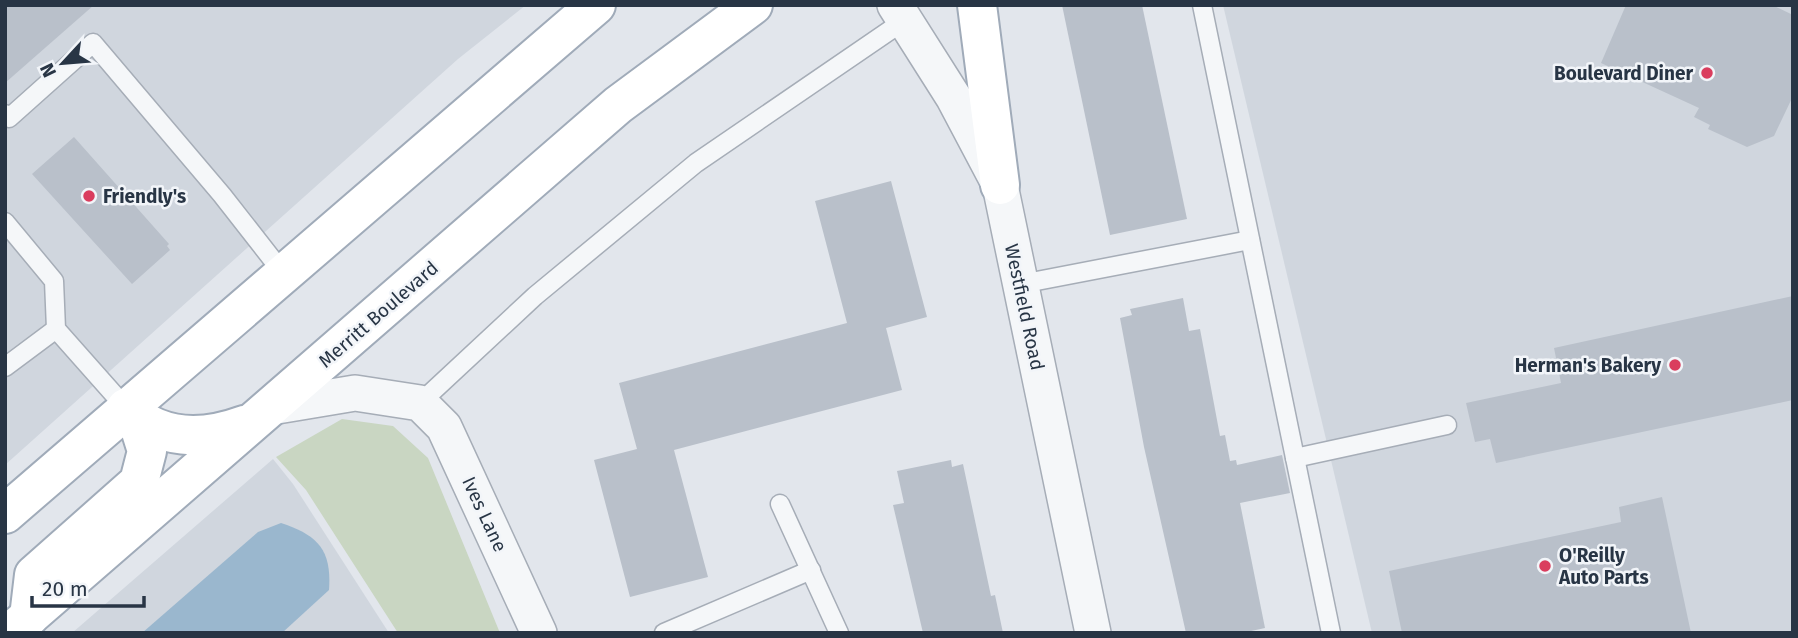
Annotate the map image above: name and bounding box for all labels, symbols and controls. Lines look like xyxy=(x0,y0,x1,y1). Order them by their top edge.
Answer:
north arrow xyxy=(28,28,98,98)
text: N xyxy=(35,60,61,81)
place label: Boulevard Diner xyxy=(1554,62,1693,85)
marker: Boulevard Diner xyxy=(1699,65,1715,81)
place label: Friendly's xyxy=(103,185,186,208)
marker: Friendly's xyxy=(81,188,97,204)
street label: Westfield Road xyxy=(1000,242,1049,372)
street label: Merritt Boulevard xyxy=(314,256,443,373)
place label: Herman's Bakery xyxy=(1515,354,1661,377)
marker: Herman's Bakery xyxy=(1667,357,1683,373)
street label: Ives Lane xyxy=(457,473,512,555)
place label: O'Reilly Auto Parts xyxy=(1558,544,1649,589)
marker: O'Reilly Auto Parts xyxy=(1537,558,1553,574)
scale bar xyxy=(32,564,144,608)
text: 20 m xyxy=(42,576,88,602)

